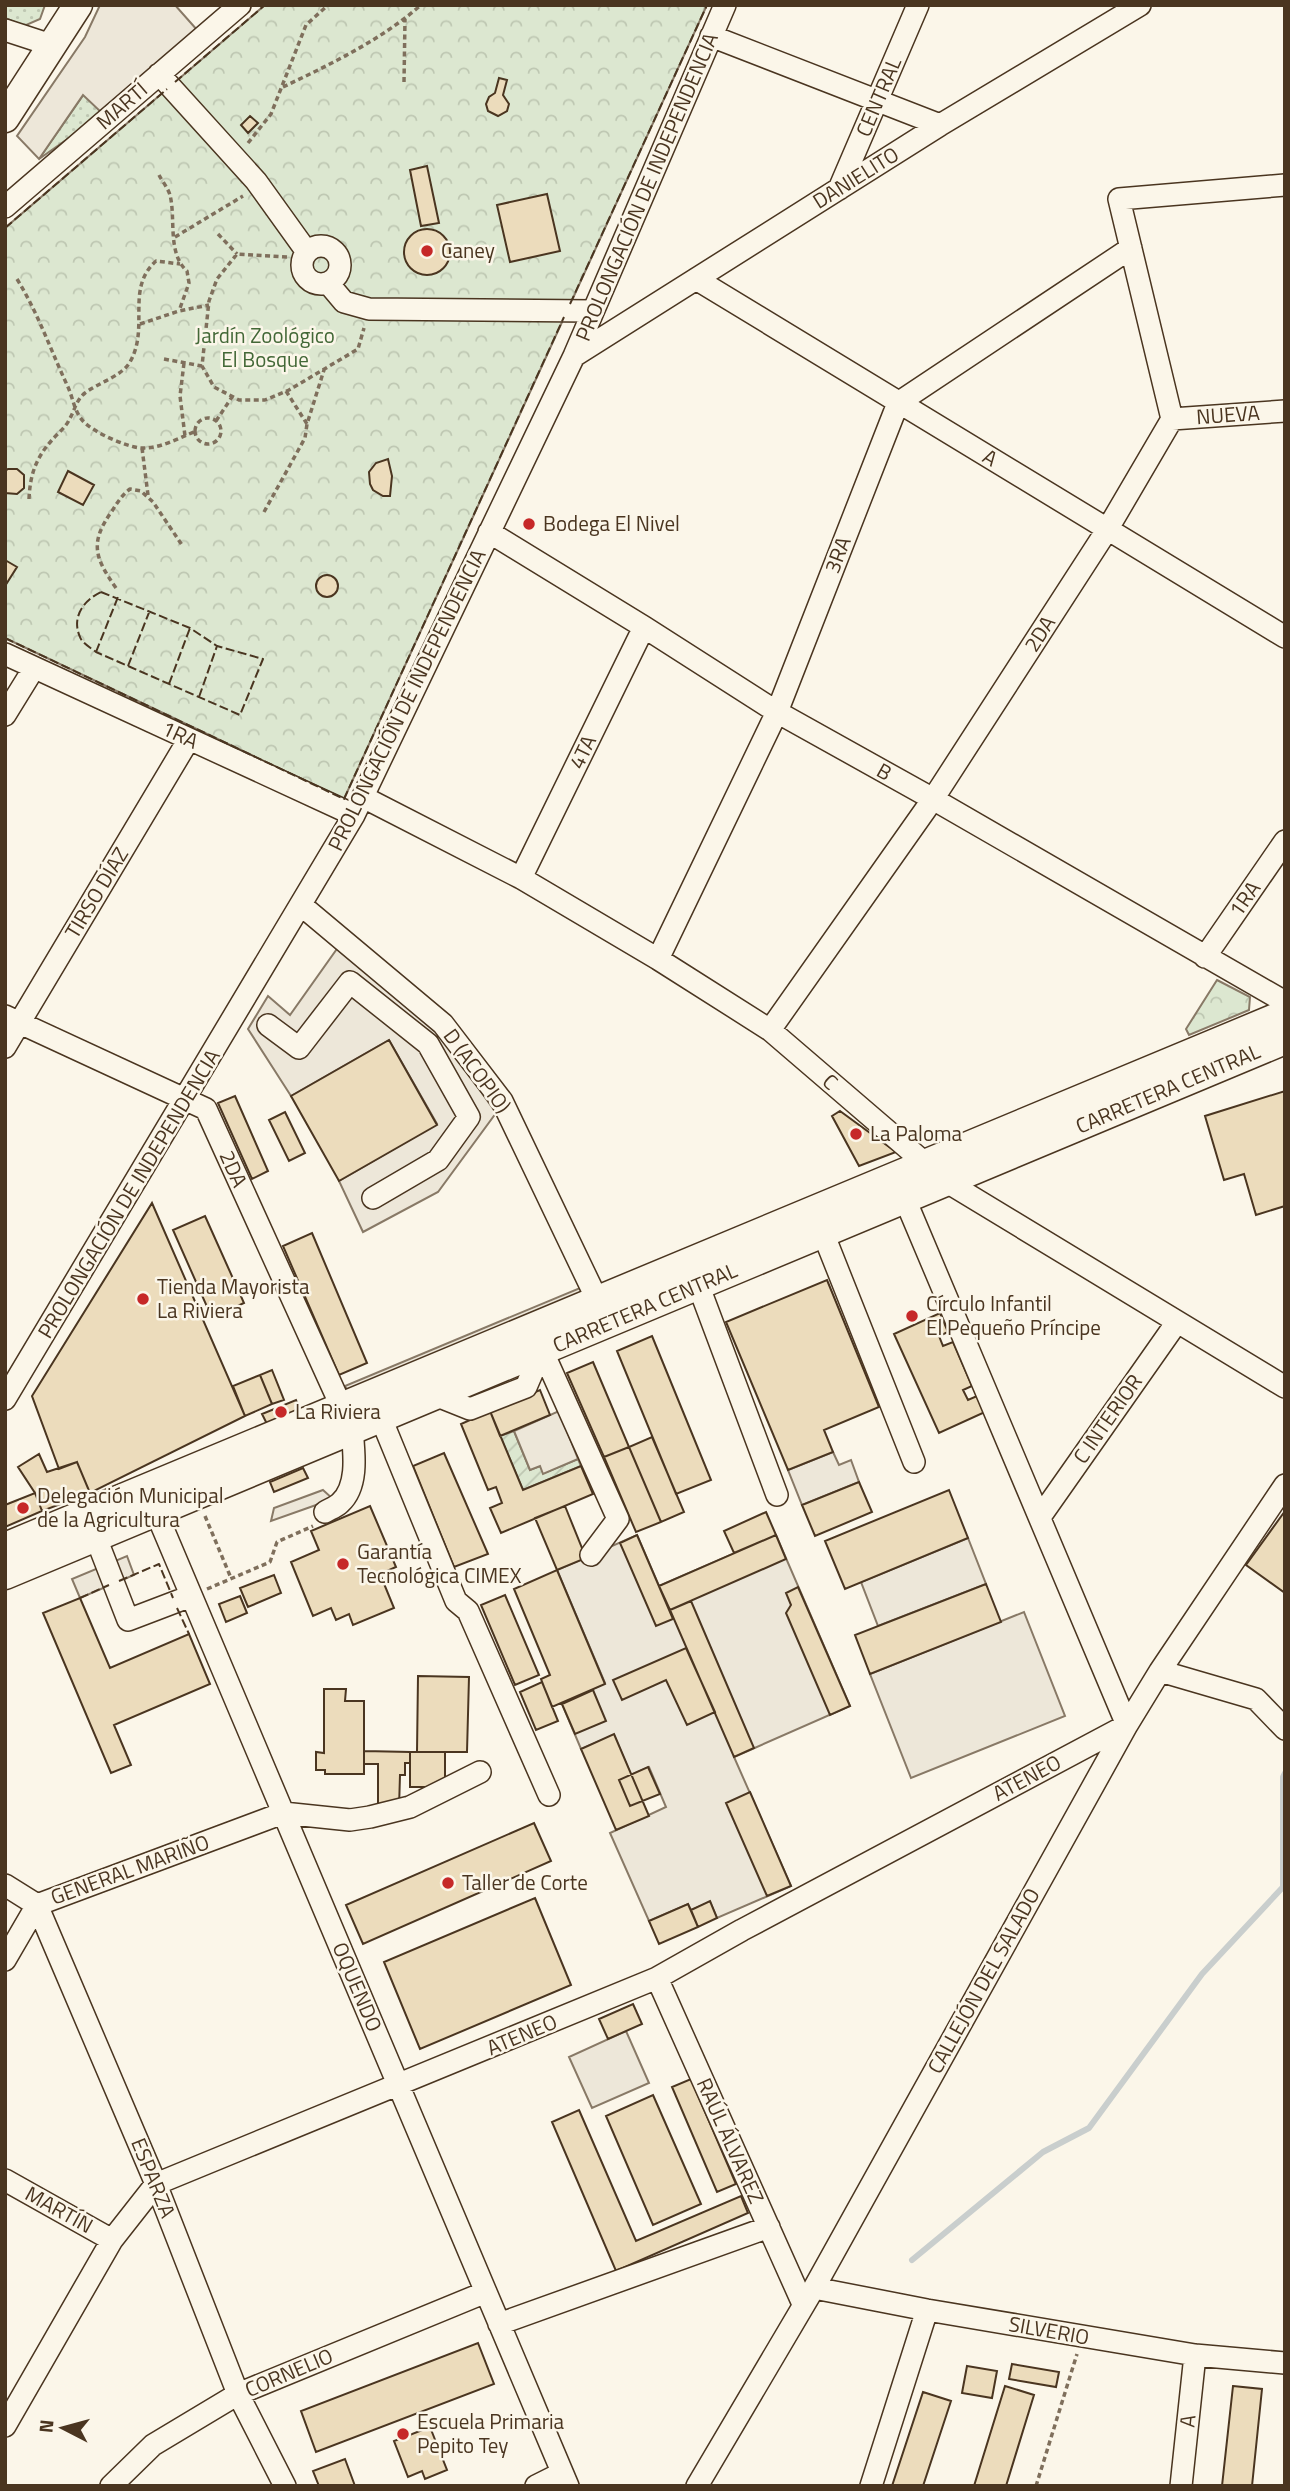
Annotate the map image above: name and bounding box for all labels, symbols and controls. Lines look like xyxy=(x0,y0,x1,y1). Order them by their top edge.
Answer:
street label: PROLONGACIÓN DE INDEPENDENCIA xyxy=(566,27,726,346)
street label: CENTRAL xyxy=(847,52,909,141)
street label: MARTÍ xyxy=(89,73,155,137)
street label: DANIELITO xyxy=(806,138,905,216)
place label: Caney xyxy=(441,234,495,266)
marker: Caney xyxy=(419,243,435,259)
park label: Jardín Zoológico El Bosque xyxy=(195,319,335,375)
street label: NUEVA xyxy=(1195,396,1261,432)
street label: A xyxy=(977,440,1005,474)
place label: Bodega El Nivel xyxy=(543,507,680,539)
marker: Bodega El Nivel xyxy=(521,516,537,532)
street label: 3RA xyxy=(815,531,859,578)
street label: PROLONGACIÓN DE INDEPENDENCIA xyxy=(319,543,494,856)
street label: 2DA xyxy=(1016,609,1063,658)
street label: 1RA xyxy=(157,712,204,757)
street label: 4TA xyxy=(560,729,604,774)
street label: B xyxy=(871,754,898,788)
street label: TIRSO DÍAZ xyxy=(56,841,136,944)
street label: 1RA xyxy=(1220,874,1268,923)
street label: D (ACOPIO) xyxy=(436,1021,520,1119)
street label: CARRETERA CENTRAL xyxy=(1070,1035,1265,1141)
street label: PROLONGACIÓN DE INDEPENDENCIA xyxy=(29,1042,228,1344)
street label: C xyxy=(816,1065,845,1097)
place label: La Paloma xyxy=(870,1117,963,1149)
marker: La Paloma xyxy=(848,1126,864,1142)
street label: 2DA xyxy=(212,1145,256,1193)
street label: CARRETERA CENTRAL xyxy=(547,1254,742,1360)
place label: Tienda Mayorista La Riviera xyxy=(157,1270,310,1326)
place label: Círculo Infantil El Pequeño Príncipe xyxy=(926,1287,1101,1343)
marker: Tienda Mayorista La Riviera xyxy=(135,1291,151,1307)
marker: Círculo Infantil El Pequeño Príncipe xyxy=(904,1308,920,1324)
street label: C INTERIOR xyxy=(1065,1367,1150,1470)
place label: La Riviera xyxy=(295,1395,381,1427)
marker: La Riviera xyxy=(273,1404,289,1420)
place label: Delegación Municipal de la Agricultura xyxy=(37,1479,224,1535)
marker: Delegación Municipal de la Agricultura xyxy=(15,1500,31,1516)
place label: Garantía Tecnológica CIMEX xyxy=(357,1535,522,1591)
marker: Garantía Tecnológica CIMEX xyxy=(335,1556,351,1572)
street label: ATENEO xyxy=(986,1746,1067,1809)
street label: GENERAL MARIÑO xyxy=(46,1826,213,1913)
place label: Taller de Corte xyxy=(462,1866,588,1898)
marker: Taller de Corte xyxy=(440,1875,456,1891)
street label: CALLEJÓN DEL SALADO xyxy=(919,1882,1048,2079)
street label: OQUENDO xyxy=(325,1937,391,2036)
street label: ATENEO xyxy=(481,2005,562,2063)
street label: RAÚL ÁLVAREZ xyxy=(689,2073,773,2209)
street label: ESPARZA xyxy=(123,2133,185,2223)
street label: MARTÍN xyxy=(20,2177,99,2241)
street label: SILVERIO xyxy=(1006,2307,1092,2353)
street label: CORNELIO xyxy=(240,2339,338,2405)
north arrow xyxy=(28,2393,98,2463)
place label: Escuela Primaria Pepito Tey xyxy=(417,2405,565,2461)
street label: A xyxy=(1170,2413,1204,2429)
text: N xyxy=(30,2418,61,2434)
marker: Escuela Primaria Pepito Tey xyxy=(395,2426,411,2442)

